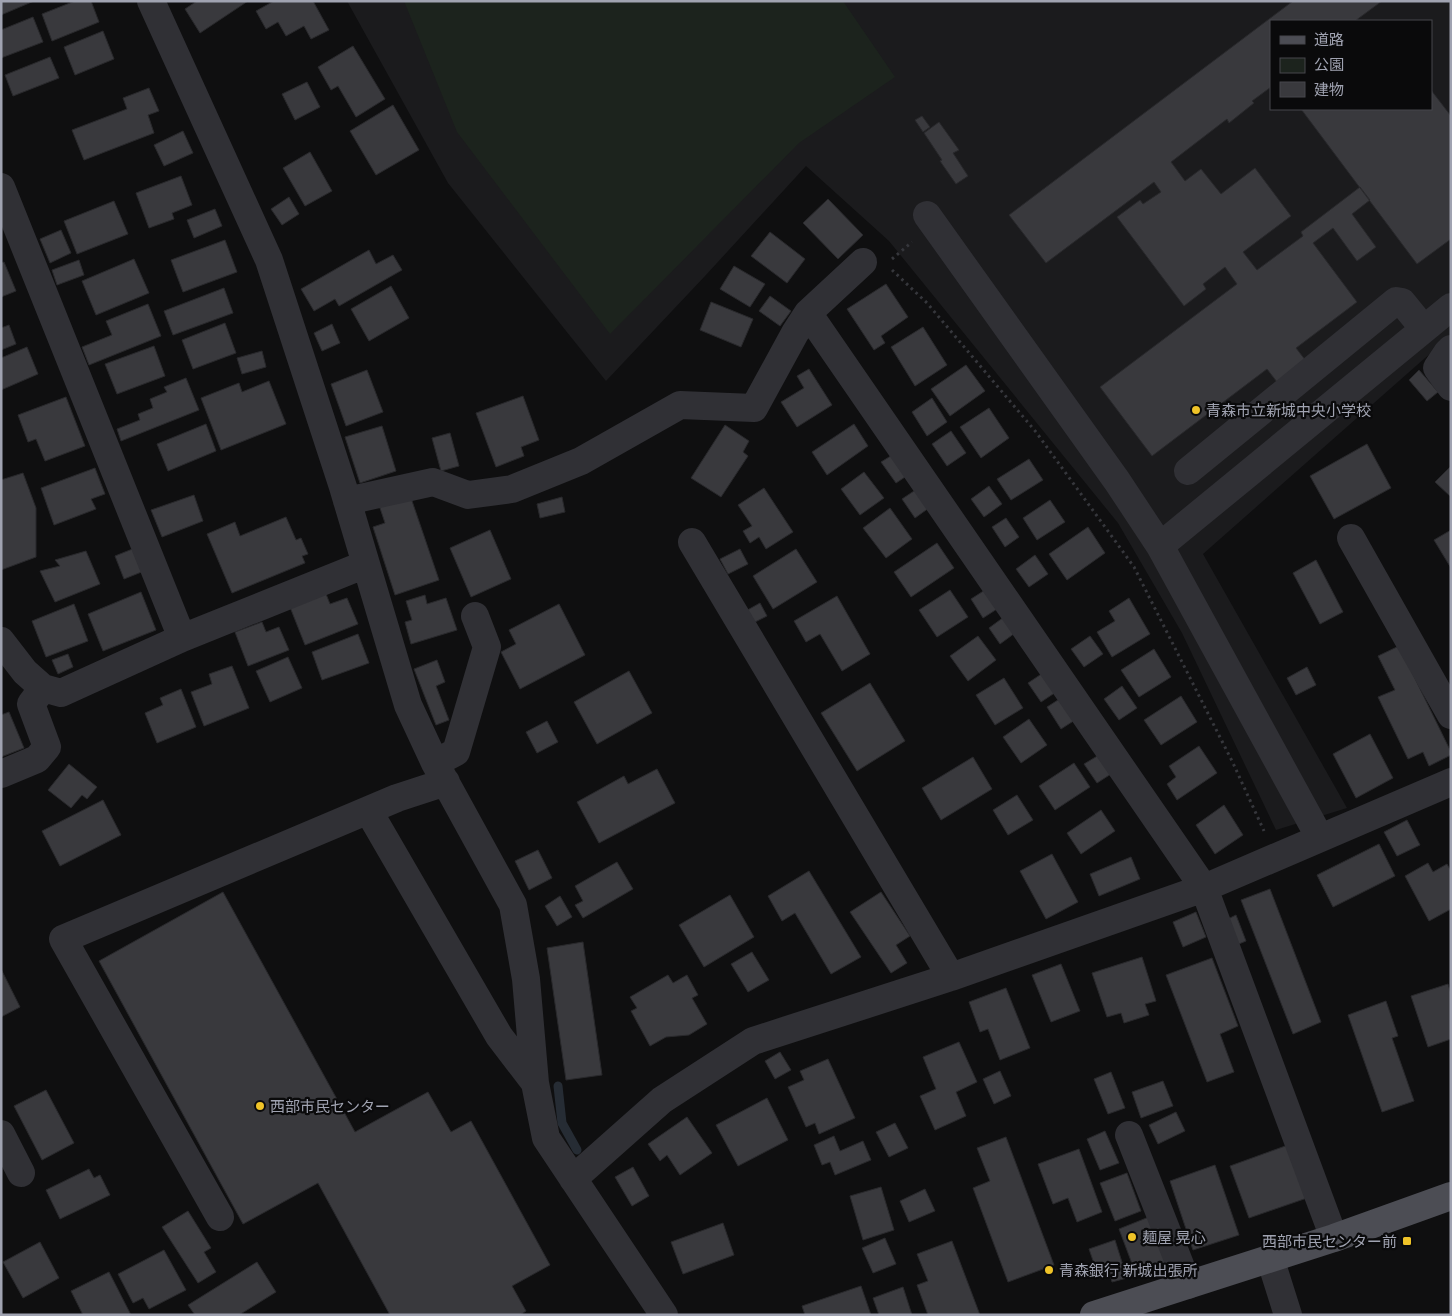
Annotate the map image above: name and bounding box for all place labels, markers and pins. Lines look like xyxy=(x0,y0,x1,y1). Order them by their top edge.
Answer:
place label: 青森市立新城中央小学校 xyxy=(1206,402,1371,419)
marker: 青森市立新城中央小学校 xyxy=(1190,404,1202,416)
place label: 西部市民センター xyxy=(270,1098,390,1115)
marker: 西部市民センター xyxy=(254,1100,266,1112)
place label: 麺屋 晃心 xyxy=(1142,1229,1205,1246)
marker: 麺屋 晃心 xyxy=(1126,1231,1138,1243)
place label: 西部市民センター前 xyxy=(1262,1233,1397,1250)
marker: 西部市民センター前 xyxy=(1401,1235,1413,1247)
place label: 青森銀行 新城出張所 xyxy=(1059,1262,1197,1279)
marker: 青森銀行 新城出張所 xyxy=(1043,1264,1055,1276)

